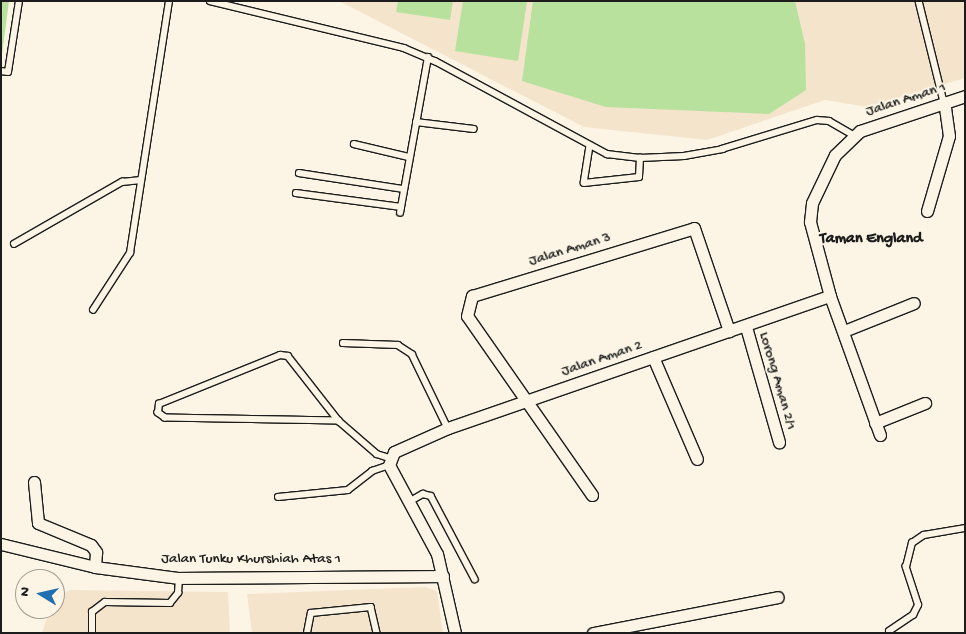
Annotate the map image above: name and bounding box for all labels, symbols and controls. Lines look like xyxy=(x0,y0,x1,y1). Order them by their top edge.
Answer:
street label: Jalan Aman 1 xyxy=(864,79,948,121)
street label: Jalan Aman 3 xyxy=(527,229,613,271)
district label: Taman England xyxy=(820,230,922,250)
street label: Lorong Aman 2/1 xyxy=(754,330,800,432)
street label: Jalan Aman 2 xyxy=(559,337,645,381)
street label: Jalan Tunku Khurshiah Atas 1 xyxy=(161,551,341,569)
north arrow xyxy=(15,569,65,619)
text: N xyxy=(17,586,35,598)

